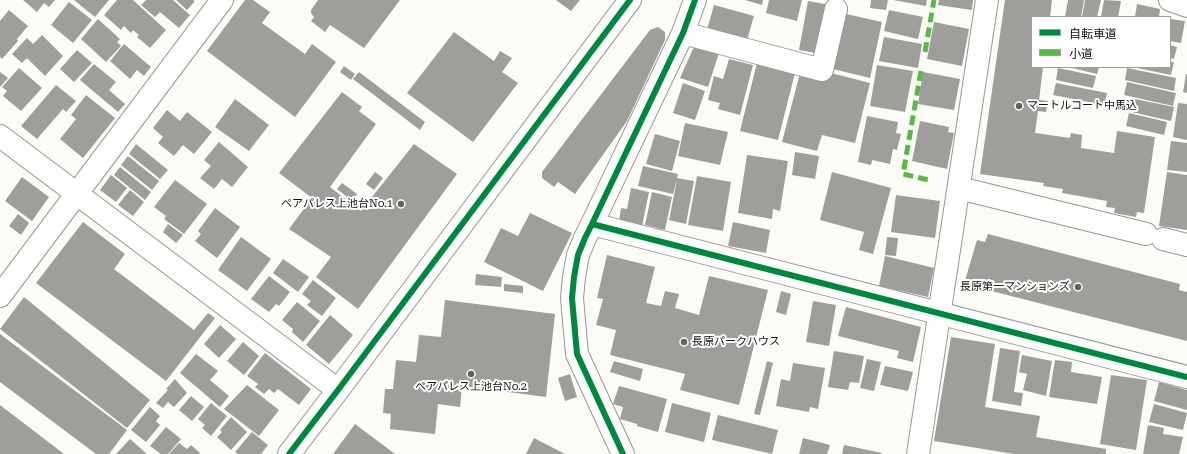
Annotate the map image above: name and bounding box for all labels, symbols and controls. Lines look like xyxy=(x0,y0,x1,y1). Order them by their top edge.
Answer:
legend xyxy=(1031,16,1171,68)
text: 自転車道 xyxy=(1069,27,1117,41)
text: 小道 xyxy=(1069,47,1093,61)
place label: マートルコート中馬込 xyxy=(1027,99,1137,113)
marker: マートルコート中馬込 xyxy=(1014,101,1024,111)
place label: ペアパレス上池台No.1 xyxy=(281,197,393,211)
marker: ペアパレス上池台No.1 xyxy=(396,199,406,209)
place label: 長原第一マンションズ xyxy=(960,280,1070,294)
marker: 長原第一マンションズ xyxy=(1073,282,1083,292)
place label: 長原パークハウス xyxy=(692,335,780,349)
marker: 長原パークハウス xyxy=(679,337,689,347)
marker: ペアパレス上池台No.2 xyxy=(466,369,476,379)
place label: ペアパレス上池台No.2 xyxy=(415,380,527,394)

